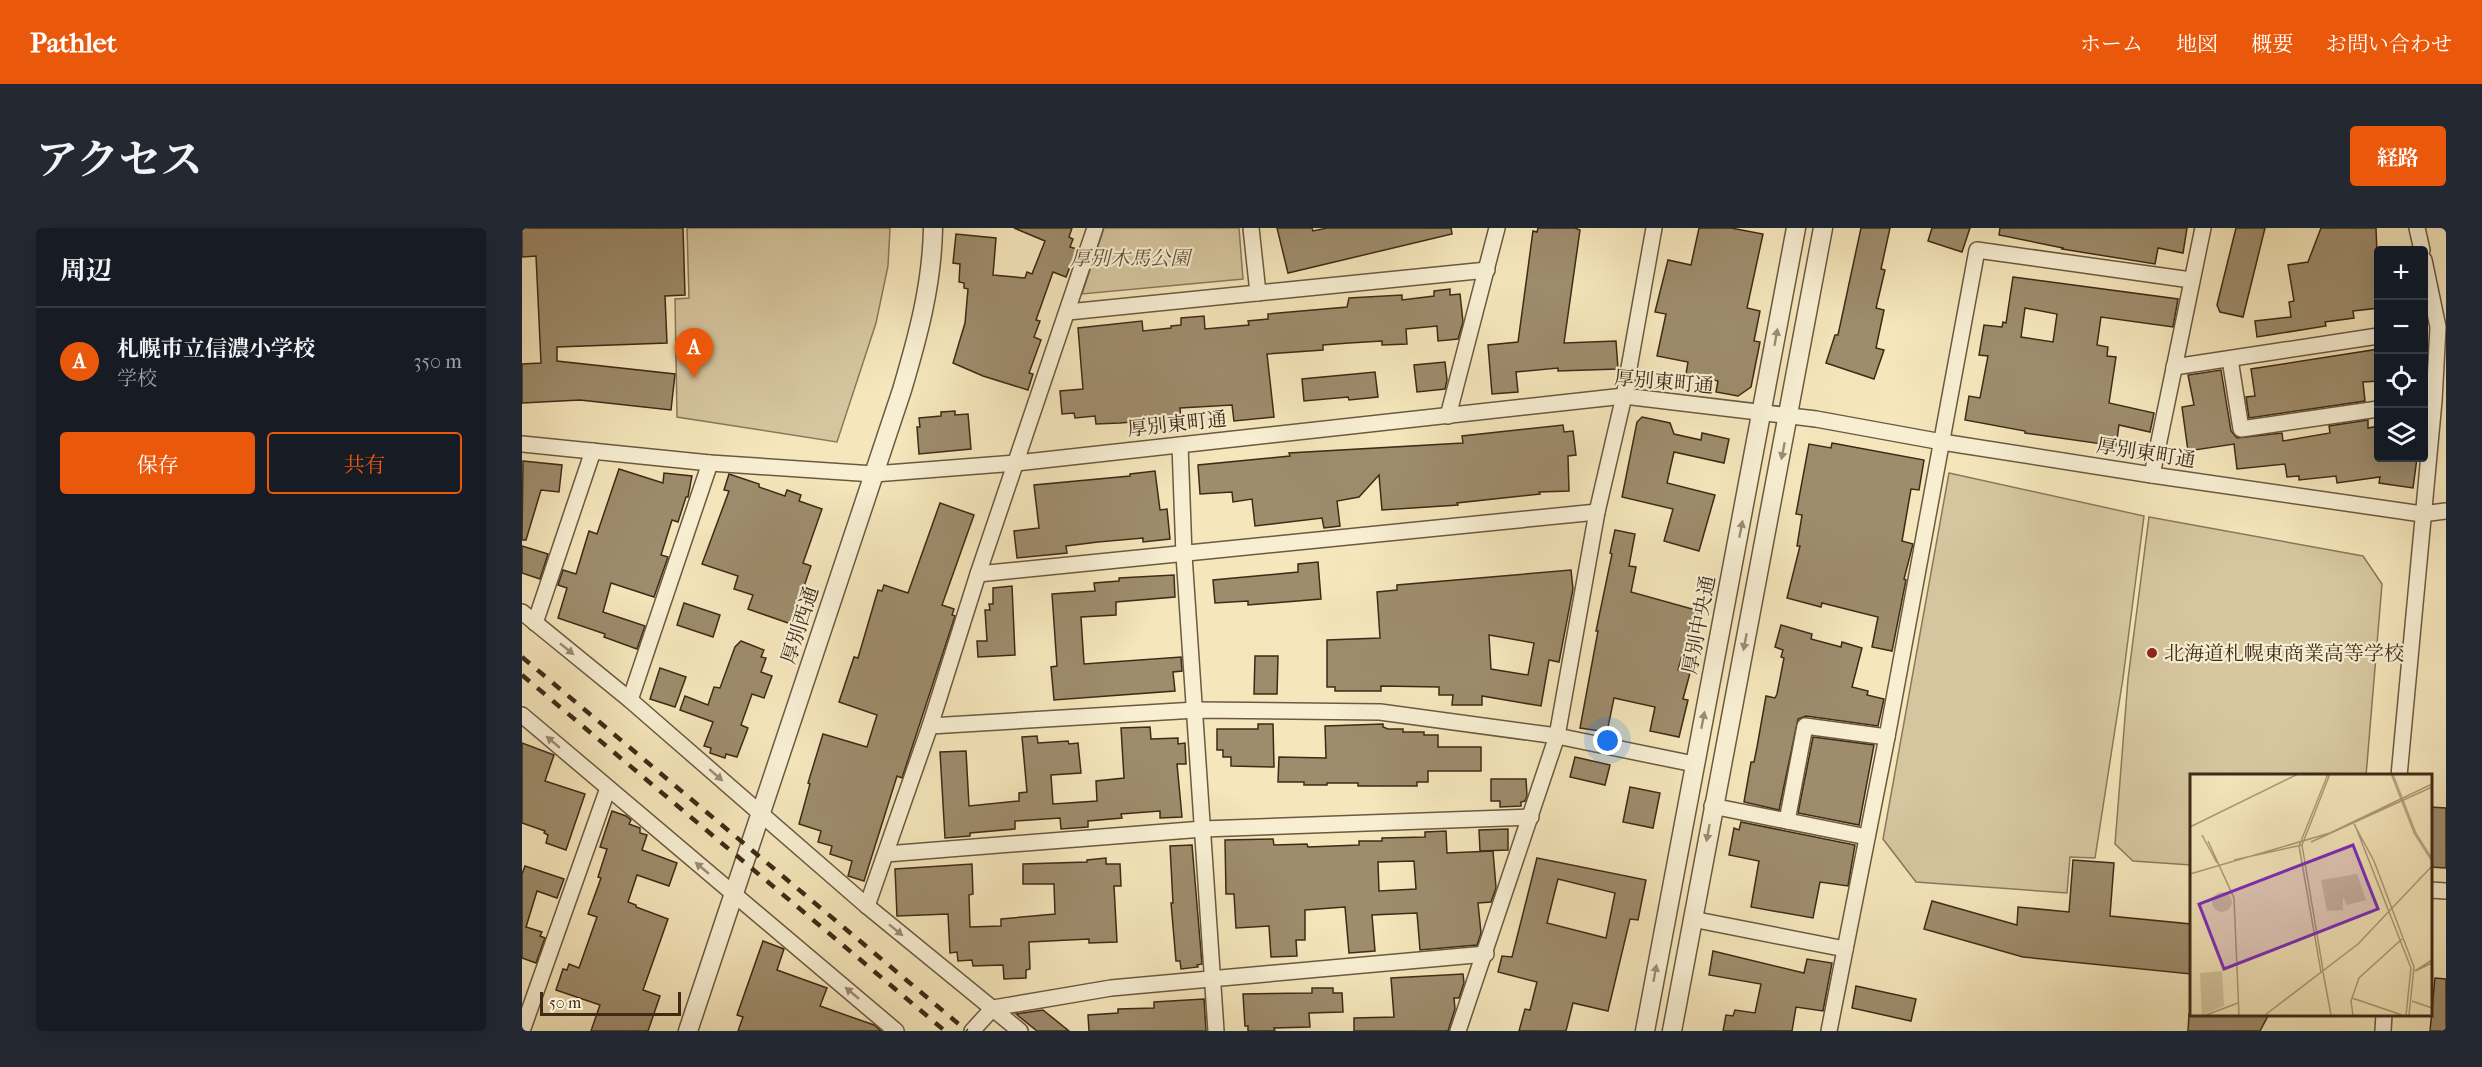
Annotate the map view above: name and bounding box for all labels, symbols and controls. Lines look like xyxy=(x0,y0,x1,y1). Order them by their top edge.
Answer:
text: Pathlet xyxy=(30,26,117,59)
text: ホーム xyxy=(2080,32,2143,56)
text: 地図 xyxy=(2176,32,2218,56)
text: 概要 xyxy=(2251,32,2293,56)
text: お問い合わせ xyxy=(2326,32,2452,56)
button: 経路 xyxy=(2350,126,2446,186)
text: アクセス xyxy=(36,136,203,185)
map controls xyxy=(2374,246,2428,462)
button: + xyxy=(2374,246,2428,300)
park label: 厚別木馬公園 xyxy=(1070,247,1193,270)
text: 周辺 xyxy=(60,255,112,286)
button: − xyxy=(2374,300,2428,354)
one-way arrow xyxy=(1772,327,1781,346)
pin: A xyxy=(674,328,714,378)
text: 札幌市立信濃小学校 xyxy=(117,336,315,362)
text: A xyxy=(73,350,86,373)
text: 350 m xyxy=(413,350,462,373)
button: locate xyxy=(2374,354,2428,408)
street label: 厚別東町通 xyxy=(1613,366,1715,398)
text: 学校 xyxy=(117,367,157,390)
street label: 厚別東町通 xyxy=(1126,407,1228,441)
button: layers xyxy=(2374,408,2428,462)
button: 保存 xyxy=(60,432,255,494)
button: 共有 xyxy=(267,432,462,494)
street label: 厚別東町通 xyxy=(2095,434,2197,472)
one-way arrow xyxy=(1778,442,1787,461)
one-way arrow xyxy=(1737,519,1746,538)
street label: 厚別中央通 xyxy=(1678,574,1720,676)
street label: 厚別西通 xyxy=(777,583,823,667)
one-way arrow xyxy=(1740,633,1749,652)
place label: 北海道札幌東商業高等学校 xyxy=(2164,642,2404,665)
one-way arrow xyxy=(559,643,575,656)
marker: 北海道札幌東商業高等学校 xyxy=(2145,646,2159,660)
one-way arrow xyxy=(1699,710,1708,729)
your location xyxy=(1593,726,1622,755)
one-way arrow xyxy=(546,736,561,749)
one-way arrow xyxy=(708,768,723,781)
inset map xyxy=(2190,774,2431,1016)
one-way arrow xyxy=(1703,824,1712,843)
one-way arrow xyxy=(695,862,710,875)
one-way arrow xyxy=(888,923,904,936)
one-way arrow xyxy=(1651,964,1660,983)
one-way arrow xyxy=(844,987,860,1000)
scale bar xyxy=(540,989,681,1016)
text: 50 m xyxy=(549,993,581,1012)

